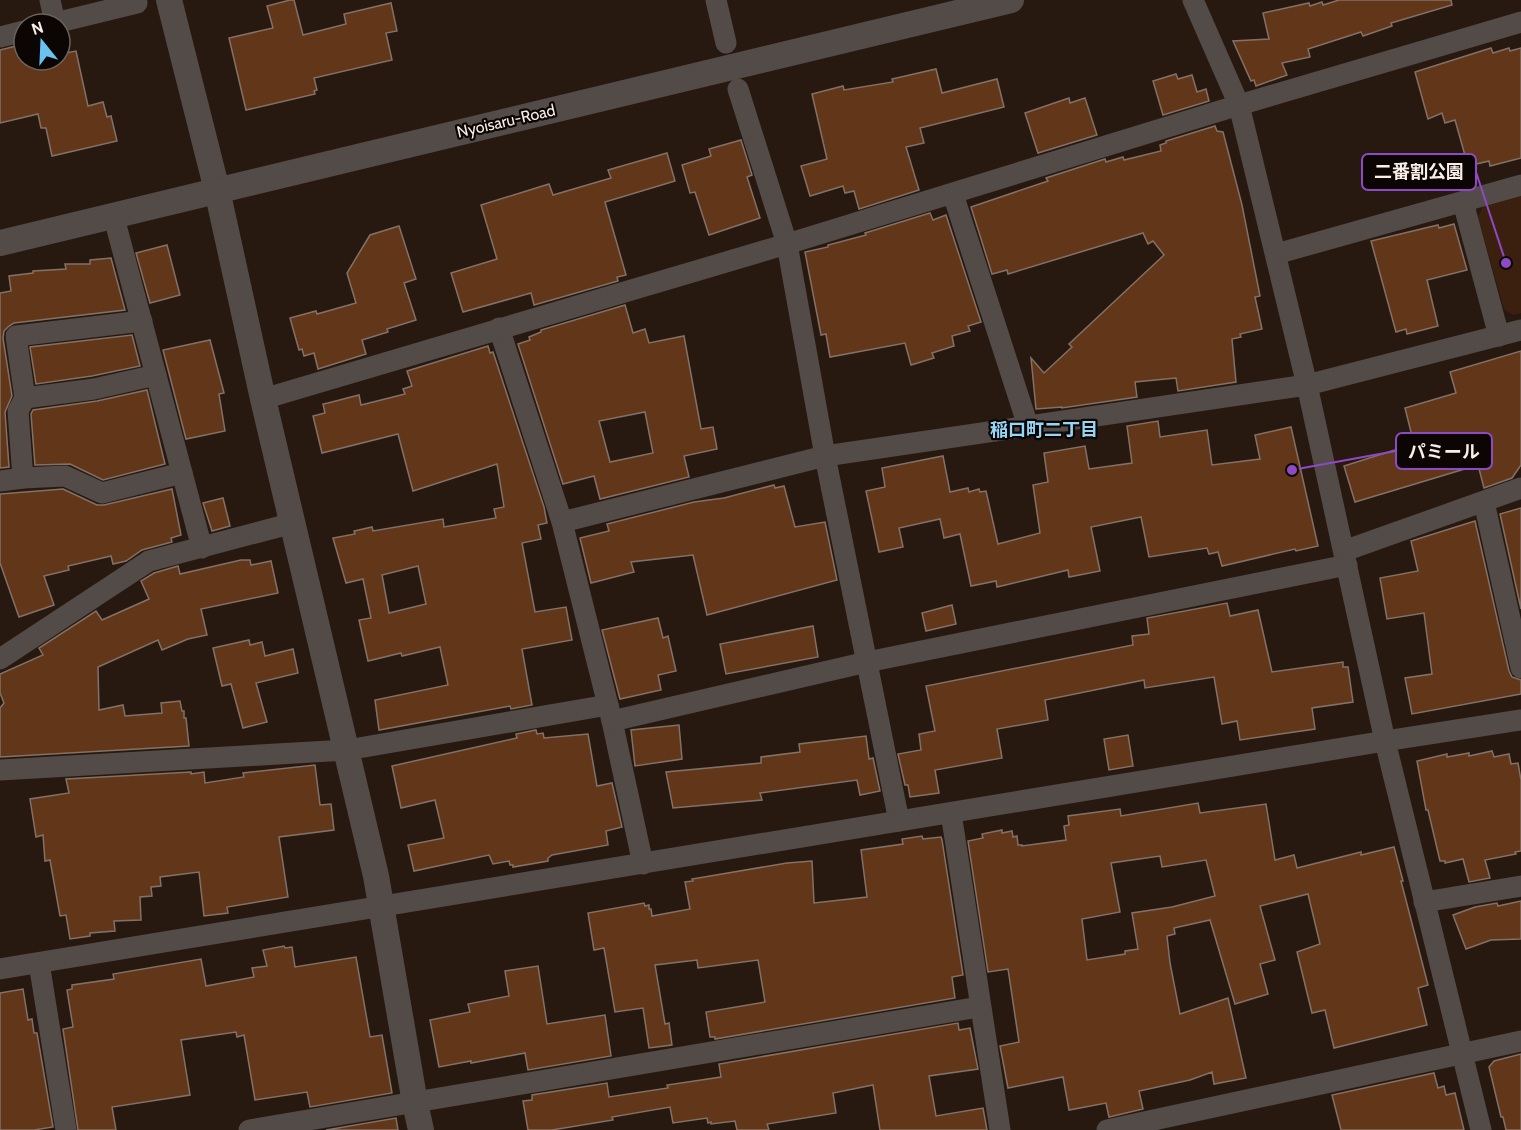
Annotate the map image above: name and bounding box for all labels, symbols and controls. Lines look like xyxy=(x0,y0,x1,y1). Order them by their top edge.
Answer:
north arrow xyxy=(12,12,72,72)
text: N xyxy=(29,17,46,39)
street label: Nyoisaru-Road xyxy=(455,100,557,142)
callout: 二番割公園 xyxy=(1362,154,1476,190)
text: 二番割公園 xyxy=(1374,161,1464,183)
district label: 稲口町二丁目 xyxy=(990,419,1098,441)
callout: パミール xyxy=(1396,433,1492,469)
text: パミール xyxy=(1408,441,1480,463)

